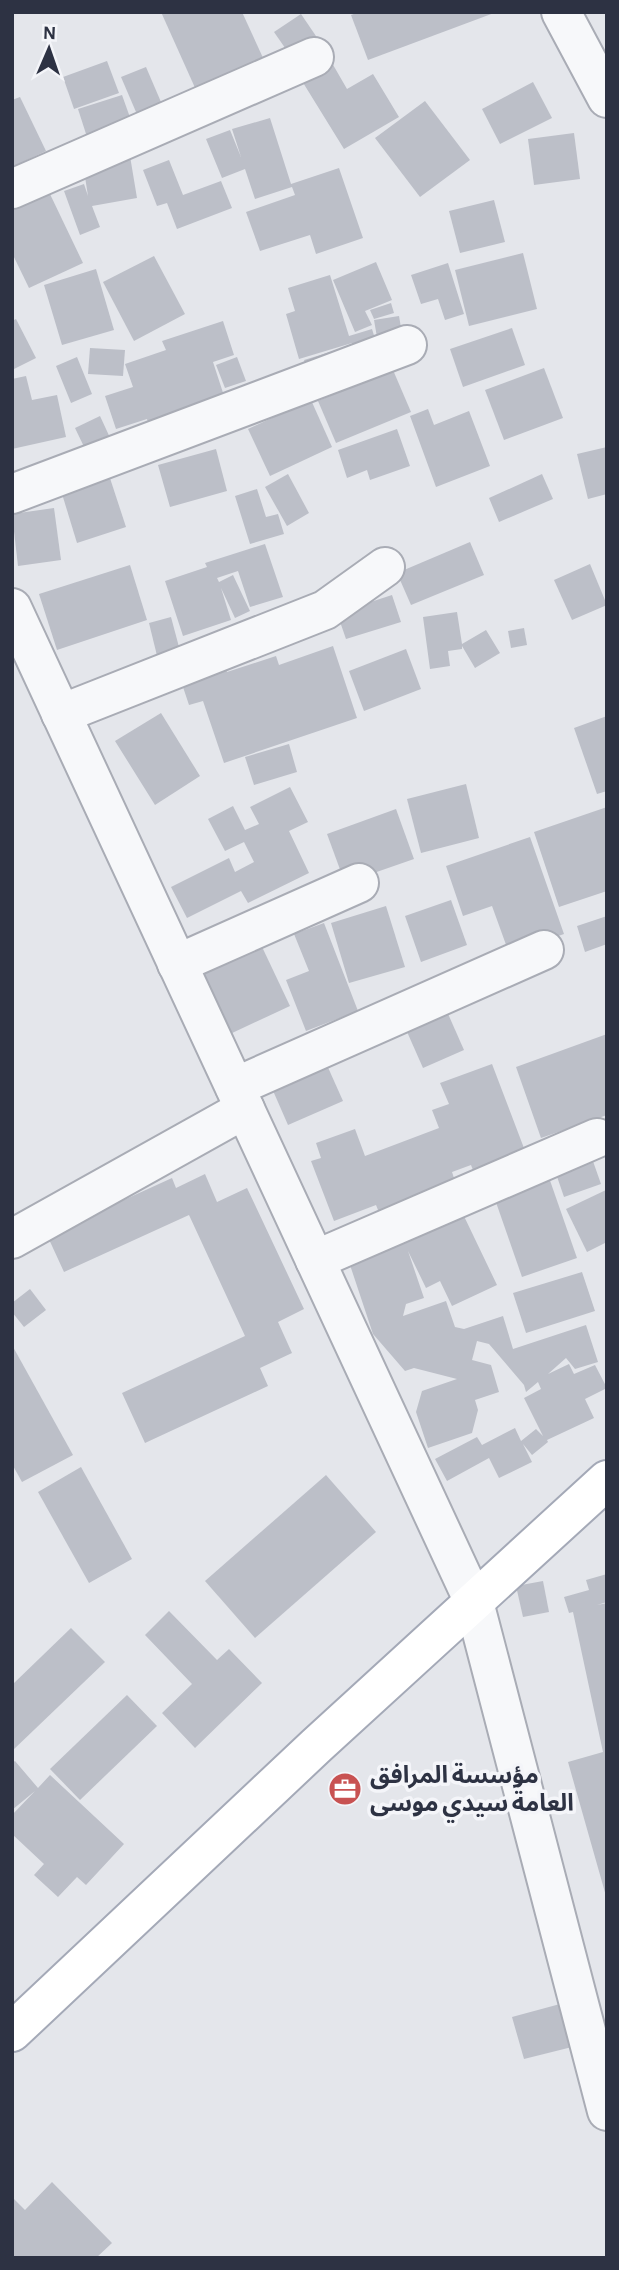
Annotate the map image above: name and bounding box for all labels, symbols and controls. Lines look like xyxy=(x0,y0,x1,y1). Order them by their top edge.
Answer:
north arrow xyxy=(14,14,84,84)
text: N xyxy=(43,24,56,43)
place label: مؤسسة المرافق العامة سيدي موسى xyxy=(370,1762,574,1823)
office icon: مؤسسة المرافق العامة سيدي موسى xyxy=(326,1770,364,1808)

